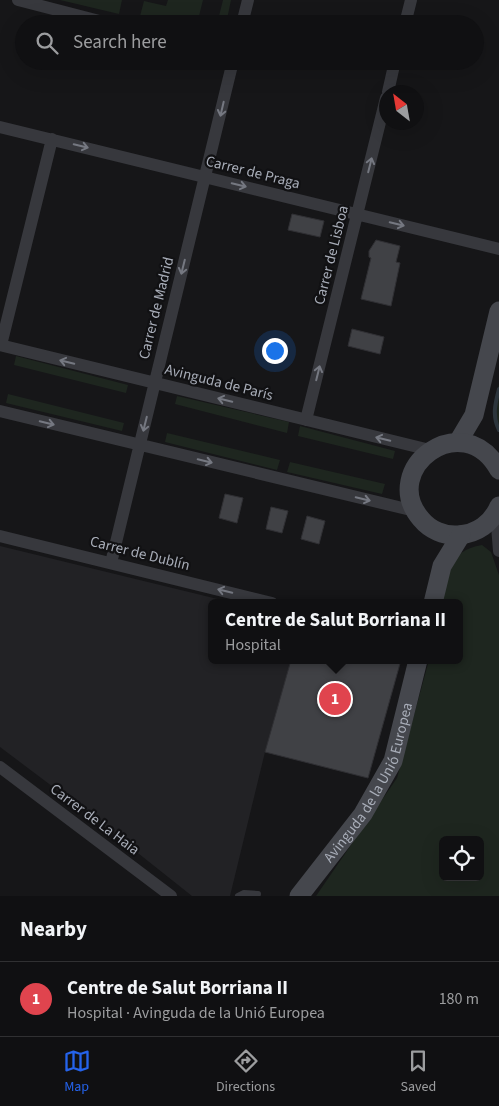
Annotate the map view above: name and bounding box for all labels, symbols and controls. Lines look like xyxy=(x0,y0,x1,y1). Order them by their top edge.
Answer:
search box xyxy=(15,15,484,70)
icon: search xyxy=(33,29,61,57)
text: Search here xyxy=(73,29,167,56)
north arrow xyxy=(379,85,424,130)
one-way arrow xyxy=(216,100,226,116)
one-way arrow xyxy=(73,142,89,152)
street label: Carrer de Praga xyxy=(203,151,302,194)
one-way arrow xyxy=(366,157,375,173)
one-way arrow xyxy=(231,181,247,190)
street label: Carrer de Lisboa xyxy=(309,203,354,307)
one-way arrow xyxy=(389,220,405,229)
street label: Carrer de Madrid xyxy=(134,255,179,362)
one-way arrow xyxy=(178,258,187,274)
your location xyxy=(262,338,288,364)
one-way arrow xyxy=(60,356,76,366)
street label: Avinguda de París xyxy=(163,359,275,406)
one-way arrow xyxy=(314,366,323,382)
one-way arrow xyxy=(217,395,233,405)
one-way arrow xyxy=(140,416,149,432)
one-way arrow xyxy=(39,419,55,428)
one-way arrow xyxy=(375,434,391,443)
one-way arrow xyxy=(197,457,213,466)
one-way arrow xyxy=(355,495,371,504)
street label: Carrer de Dublín xyxy=(88,531,192,576)
one-way arrow xyxy=(217,586,233,595)
popup xyxy=(208,599,463,664)
text: Centre de Salut Borriana II xyxy=(225,607,446,634)
text: Hospital xyxy=(225,634,281,656)
pin: 1 xyxy=(319,680,351,718)
street label: Avinguda de la Unió Europea xyxy=(319,700,418,867)
street label: Carrer de La Haia xyxy=(46,779,144,860)
map controls xyxy=(439,836,484,881)
button: locate xyxy=(439,836,484,881)
text: Nearby xyxy=(20,914,87,944)
text: Centre de Salut Borriana II xyxy=(67,975,288,1002)
text: 1 xyxy=(32,988,40,1010)
text: 180 m xyxy=(439,988,479,1010)
text: Hospital · Avinguda de la Unió Europea xyxy=(67,1002,325,1024)
tab: Map xyxy=(63,1047,91,1097)
tab: Directions xyxy=(216,1047,275,1097)
tab: Saved xyxy=(401,1047,436,1097)

